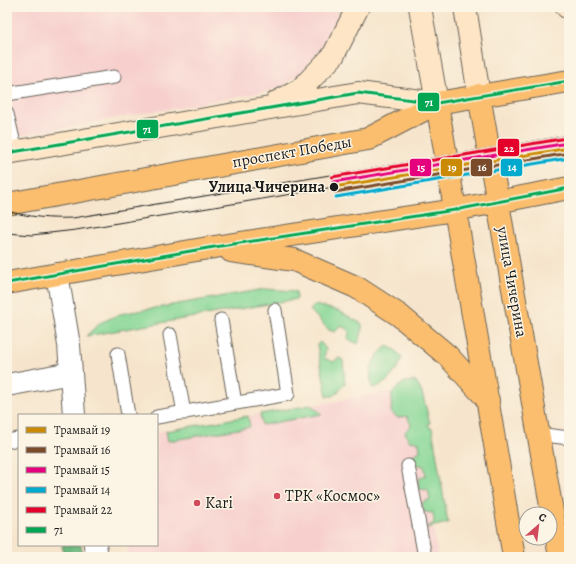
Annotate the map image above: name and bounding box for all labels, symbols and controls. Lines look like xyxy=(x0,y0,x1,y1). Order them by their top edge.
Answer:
line badge: 71 xyxy=(417,92,440,112)
text: 71 xyxy=(425,95,433,110)
line badge: 71 xyxy=(136,119,159,139)
text: 71 xyxy=(143,122,151,137)
street label: проспект Победы xyxy=(231,131,353,173)
line badge: 22 xyxy=(497,138,520,157)
text: 22 xyxy=(504,141,515,156)
line badge: 15 xyxy=(409,158,432,177)
line badge: 19 xyxy=(440,158,463,177)
line badge: 16 xyxy=(470,158,493,177)
line badge: 14 xyxy=(500,158,523,177)
text: 15 xyxy=(417,160,426,175)
text: 19 xyxy=(447,160,457,175)
text: 16 xyxy=(477,160,487,175)
text: 14 xyxy=(507,160,517,175)
place label: Улица Чичерина xyxy=(209,176,325,198)
marker: Улица Чичерина xyxy=(328,181,340,193)
street label: улица Чичерина xyxy=(491,224,533,340)
legend xyxy=(18,414,158,546)
text: Трамвай 19 xyxy=(54,422,110,438)
text: Трамвай 16 xyxy=(54,442,111,458)
text: Трамвай 15 xyxy=(54,462,110,478)
text: Трамвай 14 xyxy=(54,482,111,498)
place label: ТРК «Космос» xyxy=(285,485,380,507)
marker: ТРК «Космос» xyxy=(272,491,282,501)
place label: Kari xyxy=(205,492,233,514)
marker: Kari xyxy=(192,498,202,508)
text: Трамвай 22 xyxy=(54,502,112,518)
north arrow xyxy=(518,506,558,546)
text: С xyxy=(536,509,549,526)
text: 71 xyxy=(54,522,63,538)

